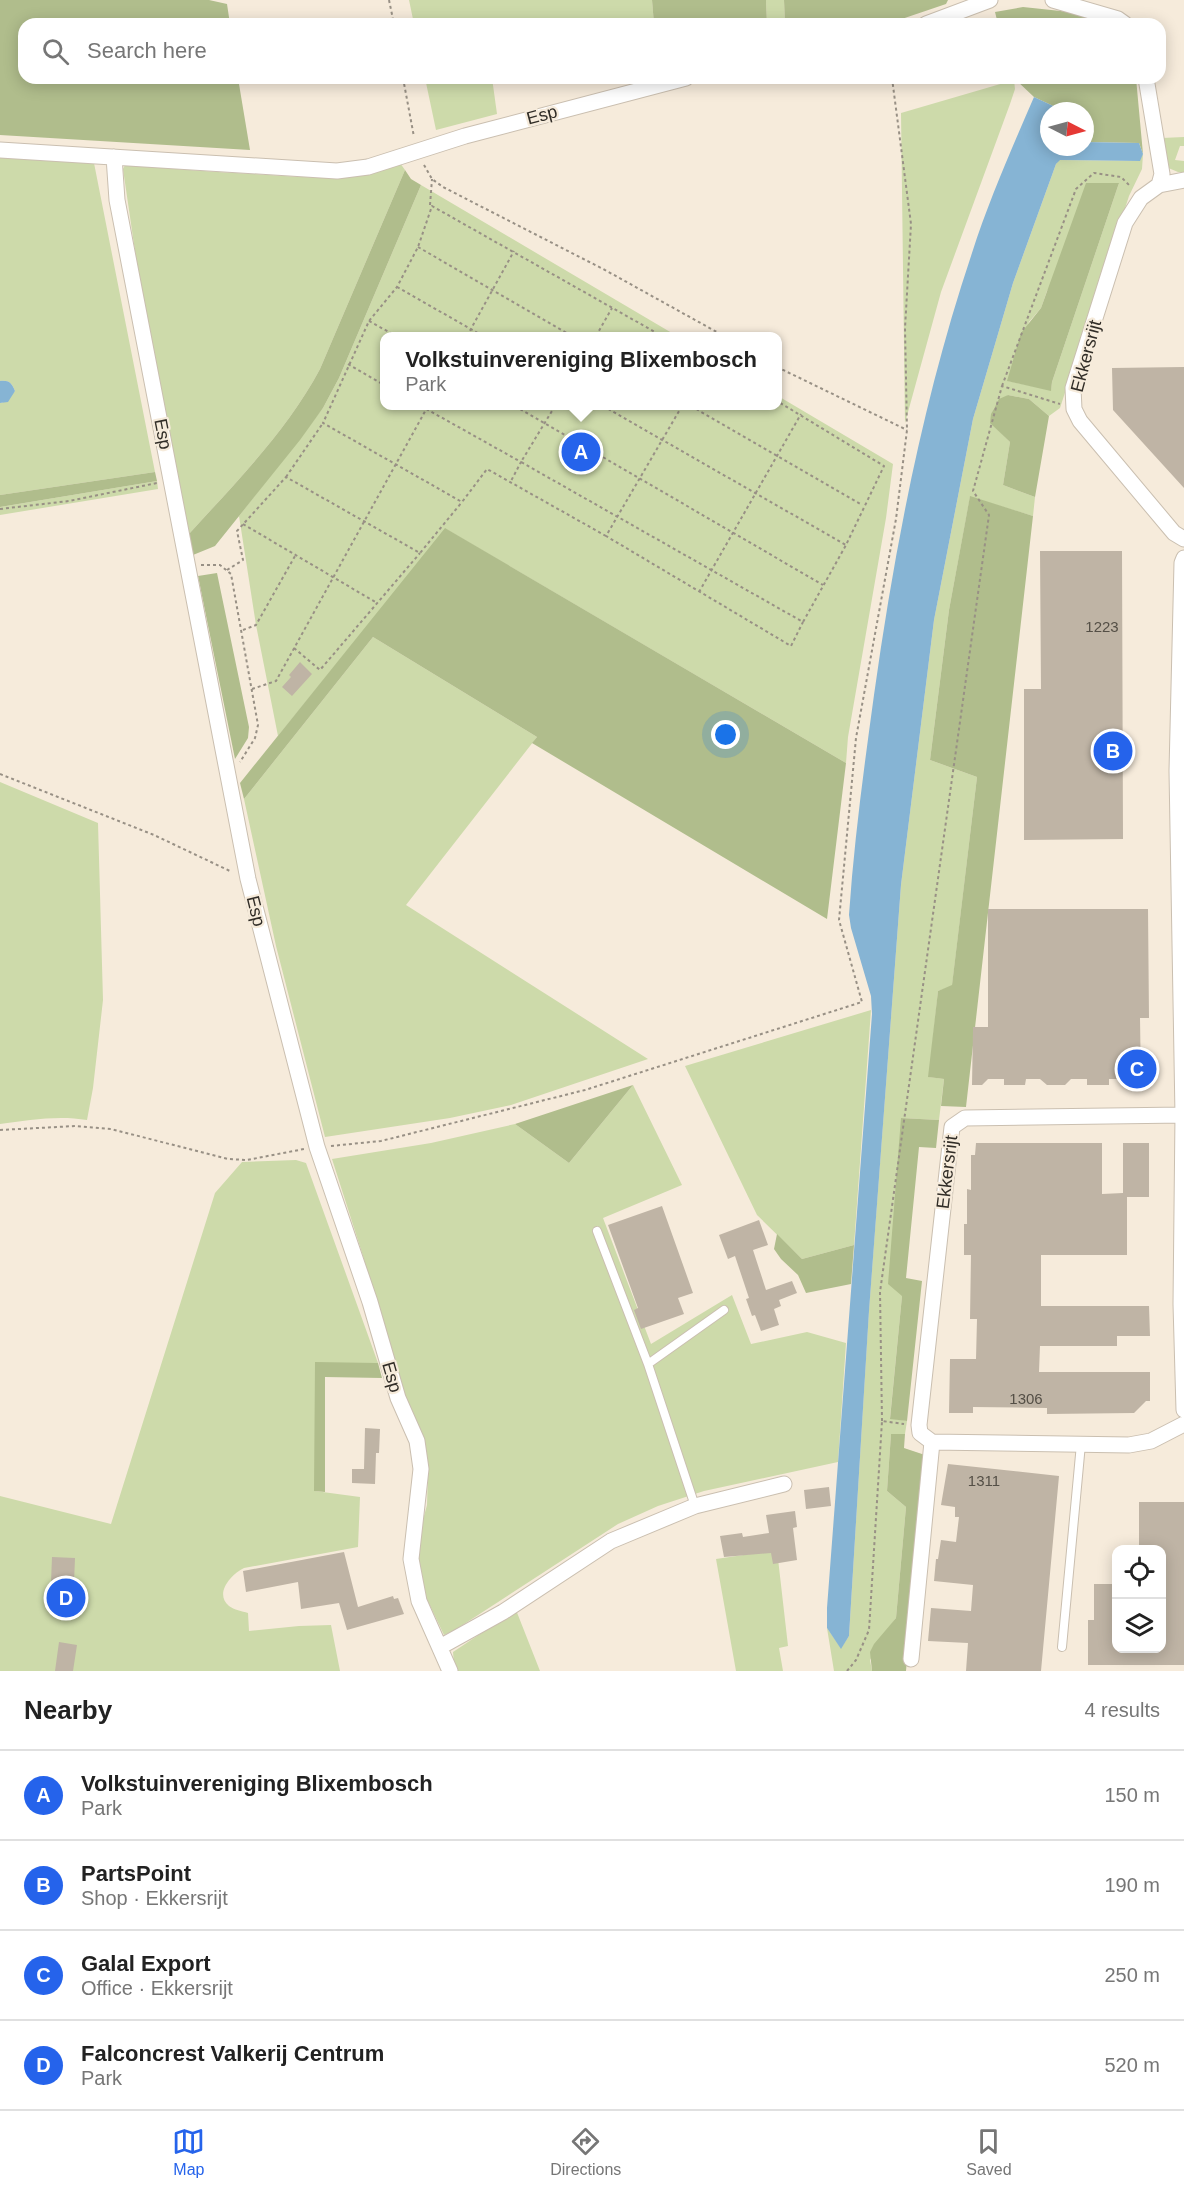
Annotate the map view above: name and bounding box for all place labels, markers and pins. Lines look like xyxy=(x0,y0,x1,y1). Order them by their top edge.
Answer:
pin: A xyxy=(562,430,600,474)
pin: B xyxy=(1094,728,1132,774)
pin: C xyxy=(1118,1046,1156,1092)
pin: D xyxy=(46,1576,86,1620)

